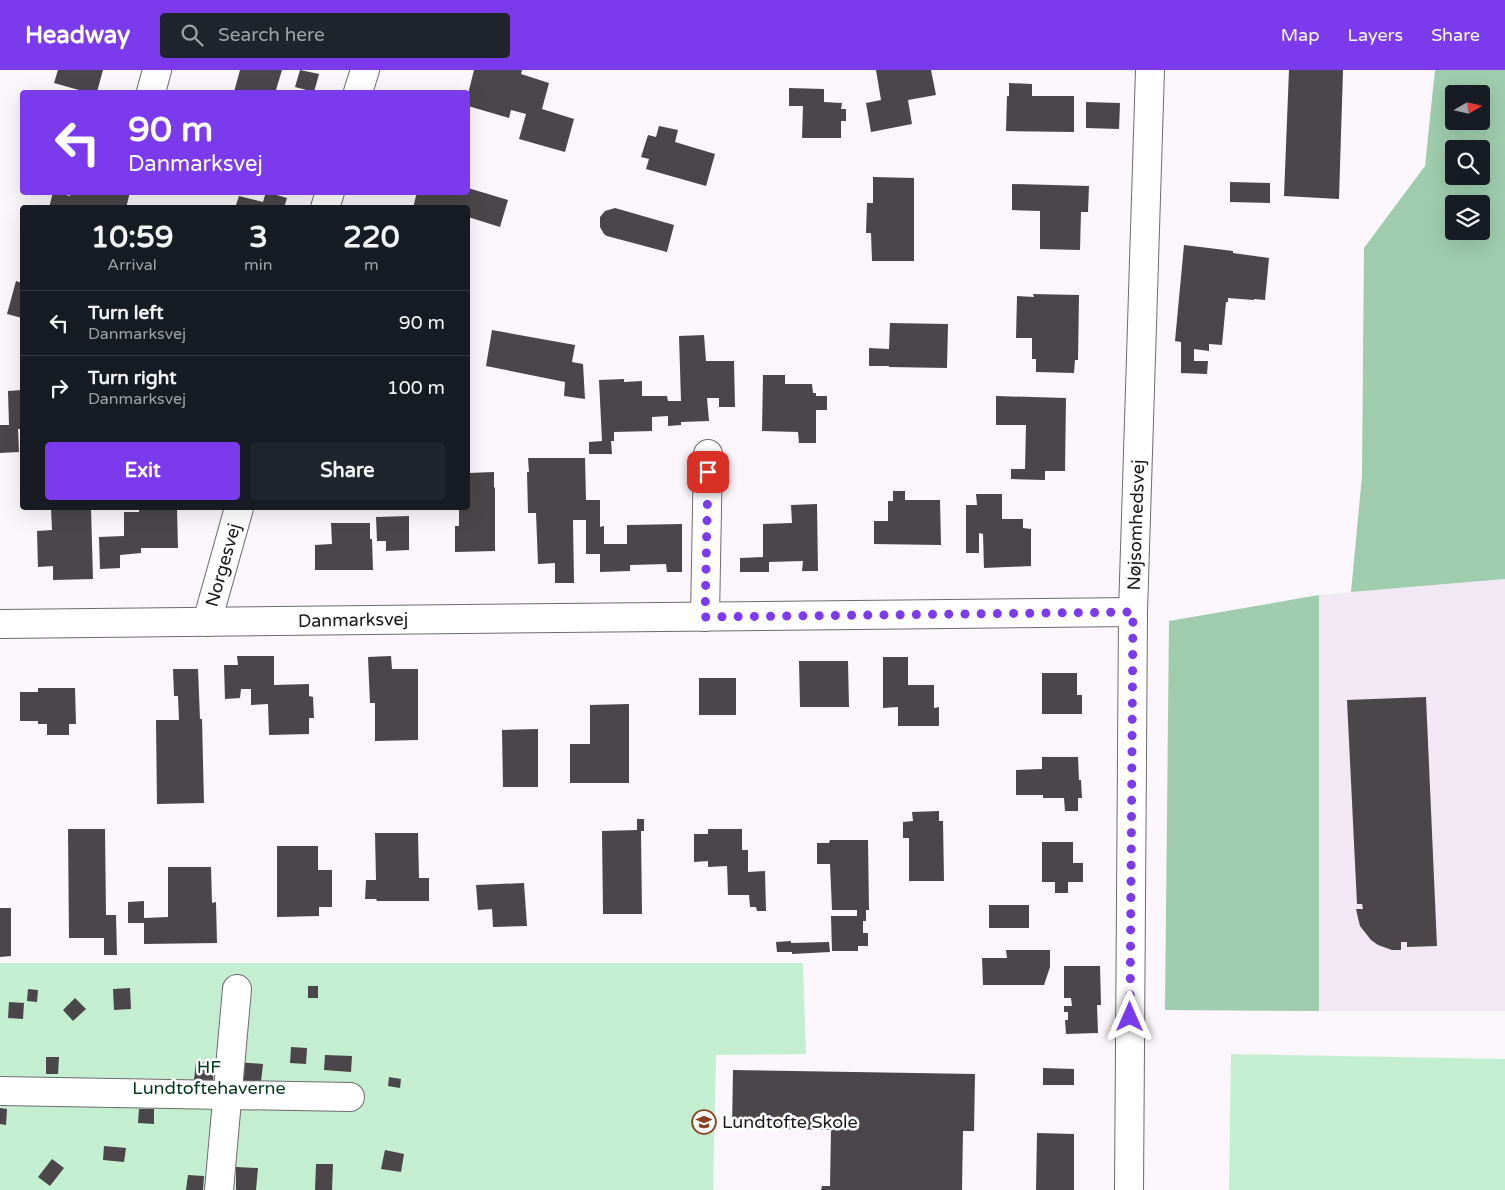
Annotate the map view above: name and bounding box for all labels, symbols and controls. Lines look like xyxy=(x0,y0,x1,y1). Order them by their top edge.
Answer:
search box xyxy=(160,13,510,58)
text: Headway xyxy=(25,21,130,50)
icon: search xyxy=(178,21,206,49)
text: Search here xyxy=(218,24,325,46)
text: Map xyxy=(1281,24,1320,46)
text: Layers xyxy=(1348,24,1403,46)
text: Share xyxy=(1431,24,1480,46)
north arrow xyxy=(1445,85,1490,130)
map controls xyxy=(1445,85,1490,240)
text: 90 m xyxy=(128,109,213,151)
icon: left xyxy=(45,110,110,175)
button: search xyxy=(1445,140,1490,185)
text: Danmarksvej xyxy=(128,151,263,177)
button: layers xyxy=(1445,195,1490,240)
text: 10:59 xyxy=(90,219,174,256)
text: 3 xyxy=(249,219,268,256)
text: 220 xyxy=(343,219,400,256)
text: Arrival xyxy=(107,255,157,275)
text: min xyxy=(244,255,273,275)
text: m xyxy=(364,255,379,275)
text: Turn left xyxy=(88,302,164,324)
icon: left xyxy=(45,309,73,337)
text: 90 m xyxy=(399,312,445,334)
text: Danmarksvej xyxy=(88,324,186,344)
text: Turn right xyxy=(88,367,176,389)
icon: right xyxy=(45,374,73,402)
text: 100 m xyxy=(387,377,445,399)
text: Danmarksvej xyxy=(88,389,186,409)
button: Exit xyxy=(45,442,240,500)
button: Share xyxy=(250,442,445,500)
pin xyxy=(687,451,729,493)
icon: arrive xyxy=(694,458,722,486)
street label: Nøjsomhedsvej xyxy=(1123,459,1149,591)
street label: Norgesvej xyxy=(201,521,245,609)
street label: Danmarksvej xyxy=(298,608,408,632)
position arrow xyxy=(1103,990,1155,1042)
park label: HF Lundtoftehaverne xyxy=(132,1056,286,1099)
school or university icon: Lundtofte Skole xyxy=(691,1109,717,1135)
place label: Lundtofte Skole xyxy=(722,1111,858,1133)

